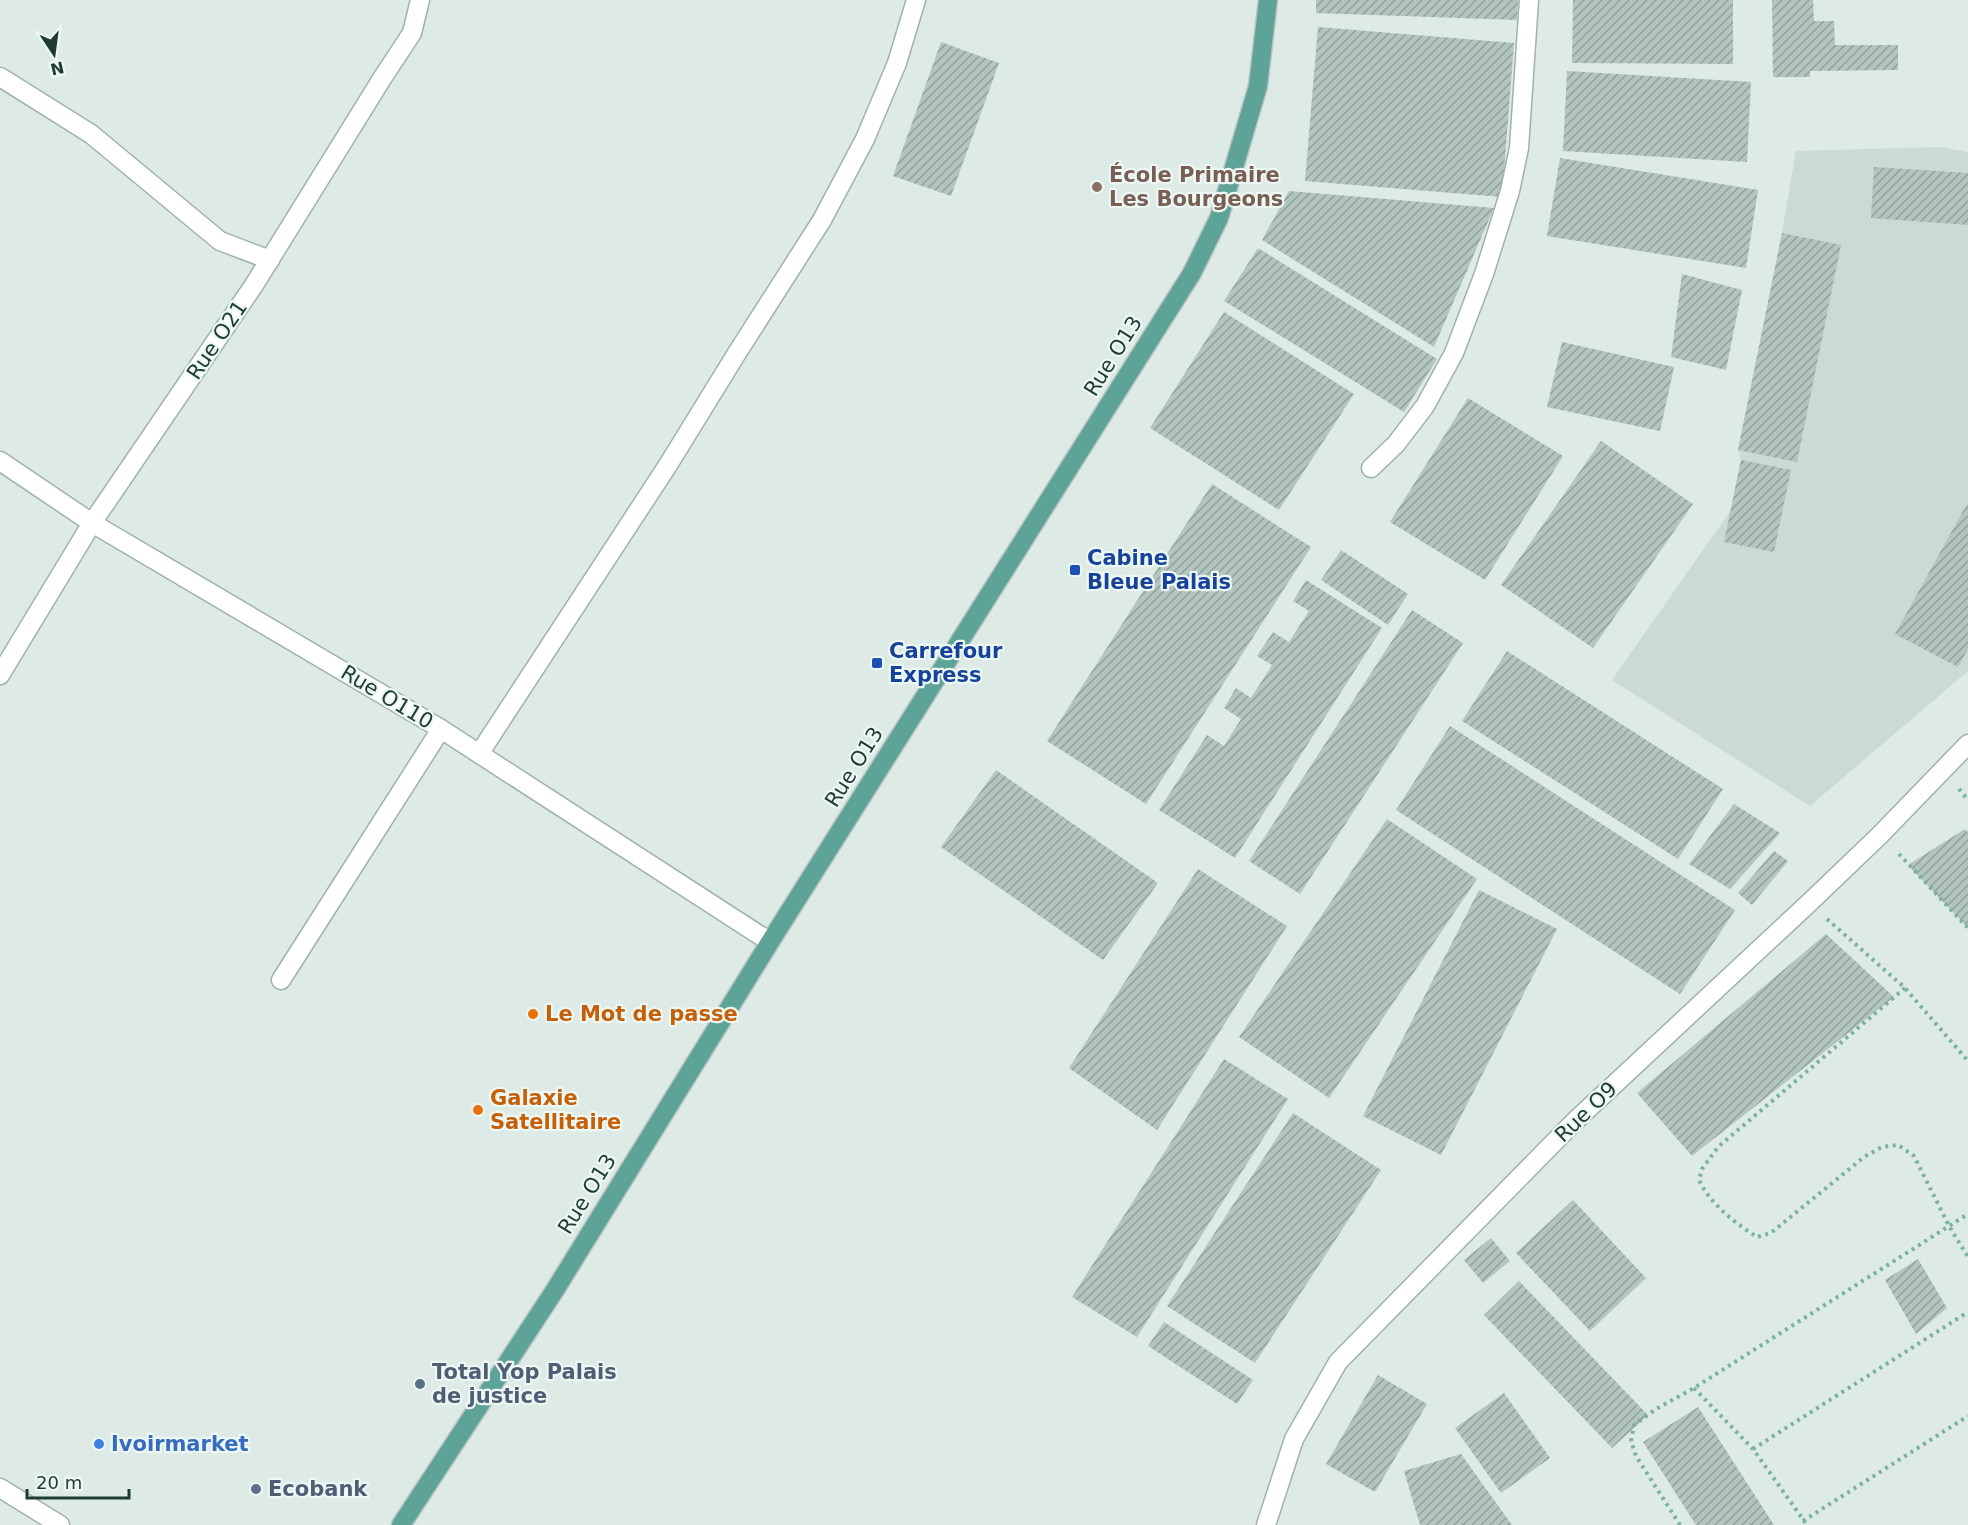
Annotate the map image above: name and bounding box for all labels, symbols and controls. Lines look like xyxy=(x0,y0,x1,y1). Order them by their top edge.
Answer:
north arrow xyxy=(24,24,84,84)
text: N xyxy=(49,57,66,79)
place label: École Primaire Les Bourgeons xyxy=(1109,162,1283,211)
marker: École Primaire Les Bourgeons xyxy=(1090,180,1104,194)
street label: Rue O21 xyxy=(182,296,252,384)
street label: Rue O13 xyxy=(1079,312,1147,400)
place label: Cabine Bleue Palais xyxy=(1087,546,1231,594)
marker: Cabine Bleue Palais xyxy=(1068,563,1082,577)
place label: Carrefour Express xyxy=(889,639,1003,687)
marker: Carrefour Express xyxy=(870,656,884,670)
street label: Rue O110 xyxy=(337,660,437,734)
street label: Rue O13 xyxy=(820,723,888,811)
place label: Le Mot de passe xyxy=(545,1002,738,1026)
marker: Le Mot de passe xyxy=(526,1007,540,1021)
street label: Rue O9 xyxy=(1550,1077,1622,1147)
place label: Galaxie Satellitaire xyxy=(490,1086,621,1134)
marker: Galaxie Satellitaire xyxy=(471,1103,485,1117)
street label: Rue O13 xyxy=(553,1150,621,1238)
place label: Total Yop Palais de justice xyxy=(432,1360,617,1408)
marker: Total Yop Palais de justice xyxy=(413,1377,427,1391)
place label: Ivoirmarket xyxy=(111,1432,249,1456)
marker: Ivoirmarket xyxy=(92,1437,106,1451)
scale bar xyxy=(27,1462,129,1500)
text: 20 m xyxy=(36,1472,82,1493)
place label: Ecobank xyxy=(268,1477,368,1501)
marker: Ecobank xyxy=(249,1482,263,1496)

